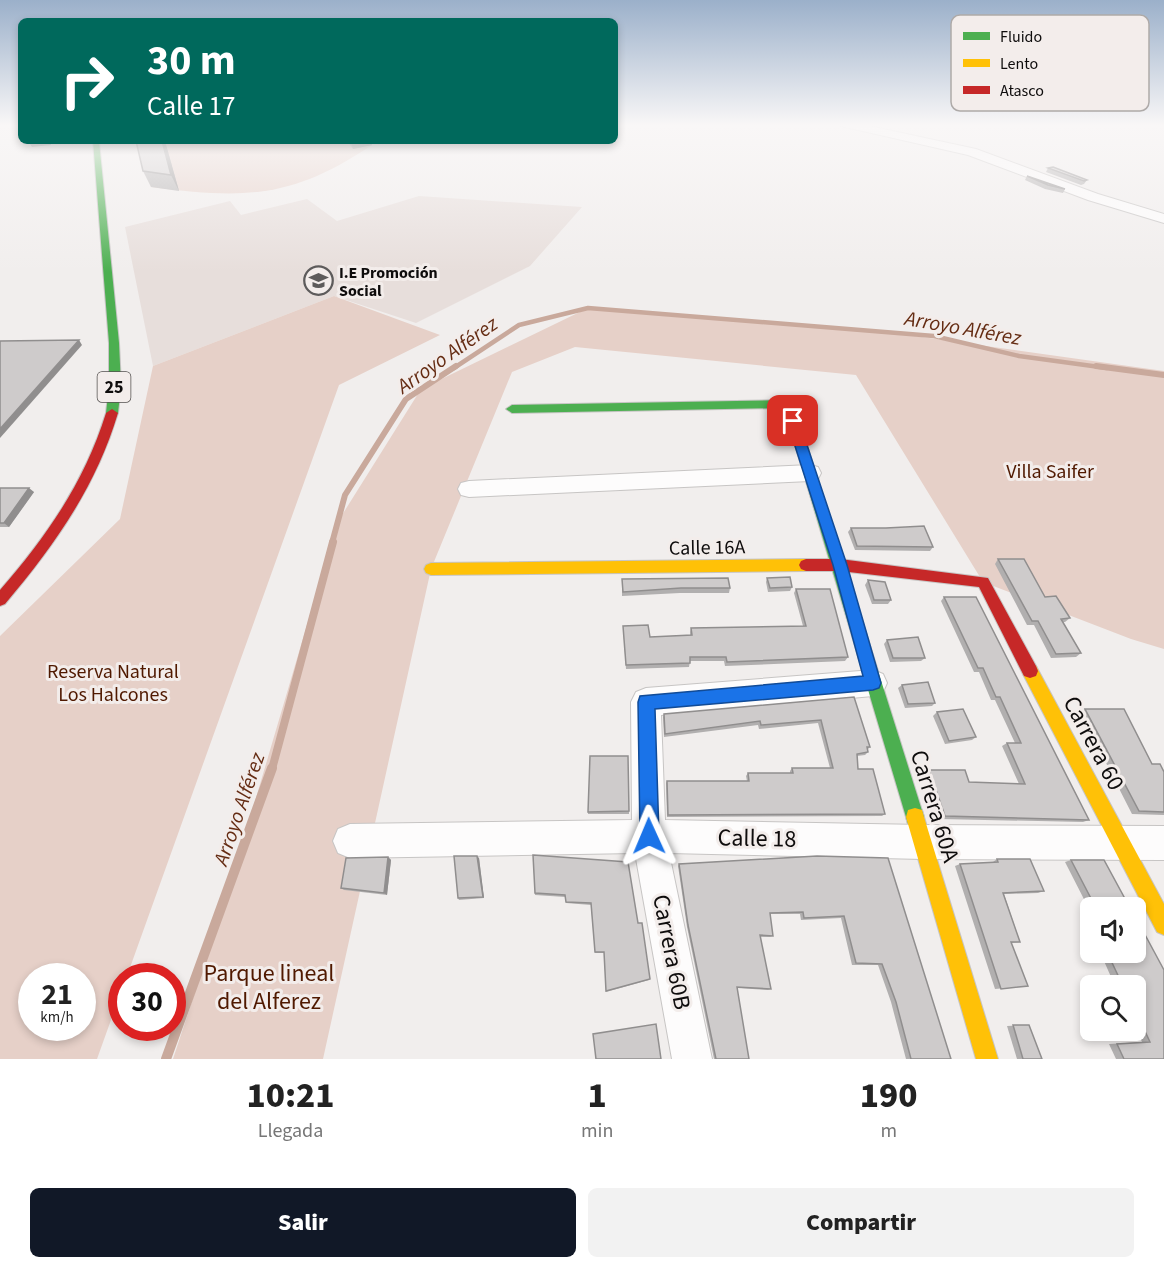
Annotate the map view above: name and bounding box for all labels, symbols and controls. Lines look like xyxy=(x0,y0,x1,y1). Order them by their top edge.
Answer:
legend xyxy=(951,15,1149,111)
text: Fluido xyxy=(1000,26,1042,48)
text: 30 m xyxy=(147,31,236,91)
icon: right xyxy=(48,42,126,120)
text: Lento xyxy=(1000,53,1038,75)
text: Atasco xyxy=(1000,80,1044,102)
text: Calle 17 xyxy=(147,87,235,126)
place label: I.E Promoción Social xyxy=(339,262,438,302)
school or university icon: I.E Promoción Social xyxy=(302,265,334,297)
water label: Arroyo Alférez xyxy=(901,303,1025,353)
water label: Arroyo Alférez xyxy=(389,308,505,402)
road number: 25 xyxy=(98,372,130,402)
pin xyxy=(767,395,818,446)
icon: arrive xyxy=(776,404,809,437)
park label: Villa Saifer xyxy=(1006,458,1094,486)
street label: Calle 16A xyxy=(669,533,746,563)
park label: Reserva Natural Los Halcones xyxy=(47,658,179,709)
street label: Carrera 60 xyxy=(1054,690,1133,797)
street label: Carrera 60A xyxy=(901,746,968,867)
water label: Arroyo Alférez xyxy=(205,747,273,871)
position arrow xyxy=(617,804,681,868)
street label: Calle 18 xyxy=(717,820,797,857)
street label: Carrera 60B xyxy=(643,891,700,1013)
map controls xyxy=(1080,897,1146,1041)
button: sound xyxy=(1080,897,1146,963)
park label: Parque lineal del Alferez xyxy=(204,956,334,1019)
speed limit sign: 30 xyxy=(108,963,186,1041)
text: 21 xyxy=(41,973,73,1016)
button: search xyxy=(1080,975,1146,1041)
text: km/h xyxy=(40,1007,74,1028)
text: 10:21 xyxy=(246,1070,335,1121)
text: 1 xyxy=(588,1070,607,1121)
text: 190 xyxy=(860,1070,918,1121)
text: Llegada xyxy=(258,1117,323,1145)
text: min xyxy=(581,1117,613,1145)
text: m xyxy=(880,1117,897,1145)
button: Salir xyxy=(30,1188,576,1257)
button: Compartir xyxy=(588,1188,1134,1257)

